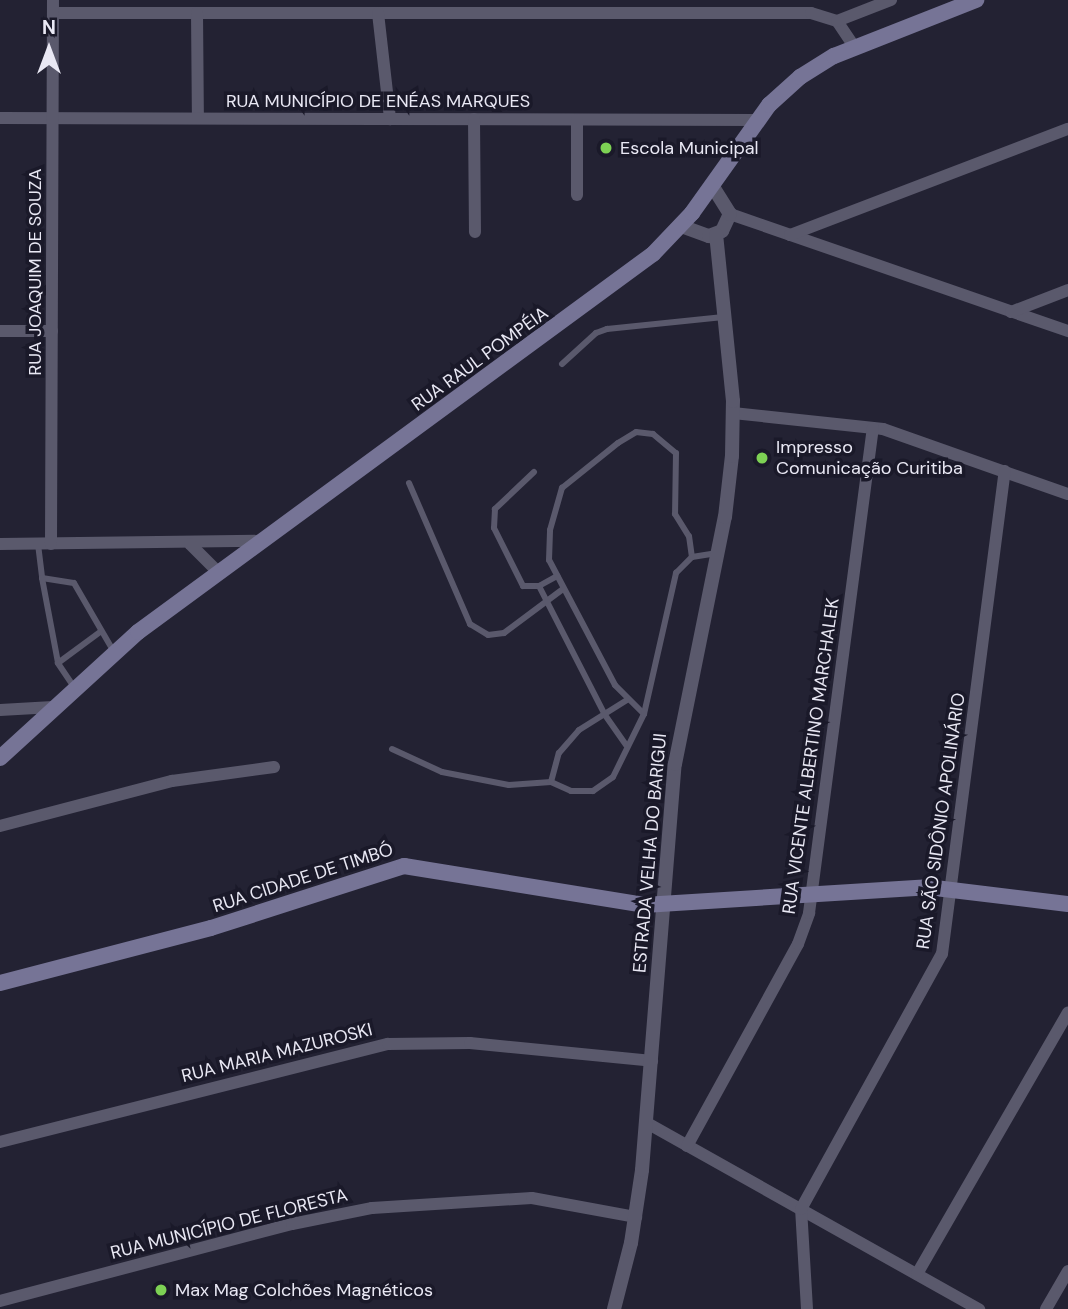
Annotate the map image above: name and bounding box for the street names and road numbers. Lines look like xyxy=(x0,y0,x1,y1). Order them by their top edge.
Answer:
street label: RUA MUNICÍPIO DE ENÉAS MARQUES xyxy=(226,90,530,112)
street label: RUA JOAQUIM DE SOUZA xyxy=(24,168,46,376)
street label: RUA RAUL POMPÉIA xyxy=(408,302,552,416)
street label: RUA VICENTE ALBERTINO MARCHALEK xyxy=(778,596,844,916)
street label: RUA SÃO SIDÔNIO APOLINÁRIO xyxy=(912,691,970,951)
street label: ESTRADA VELHA DO BARIGUI xyxy=(629,732,671,974)
street label: RUA CIDADE DE TIMBÓ xyxy=(210,839,396,917)
street label: RUA MARIA MAZUROSKI xyxy=(179,1019,375,1087)
street label: RUA MUNICÍPIO DE FLORESTA xyxy=(108,1184,350,1264)

